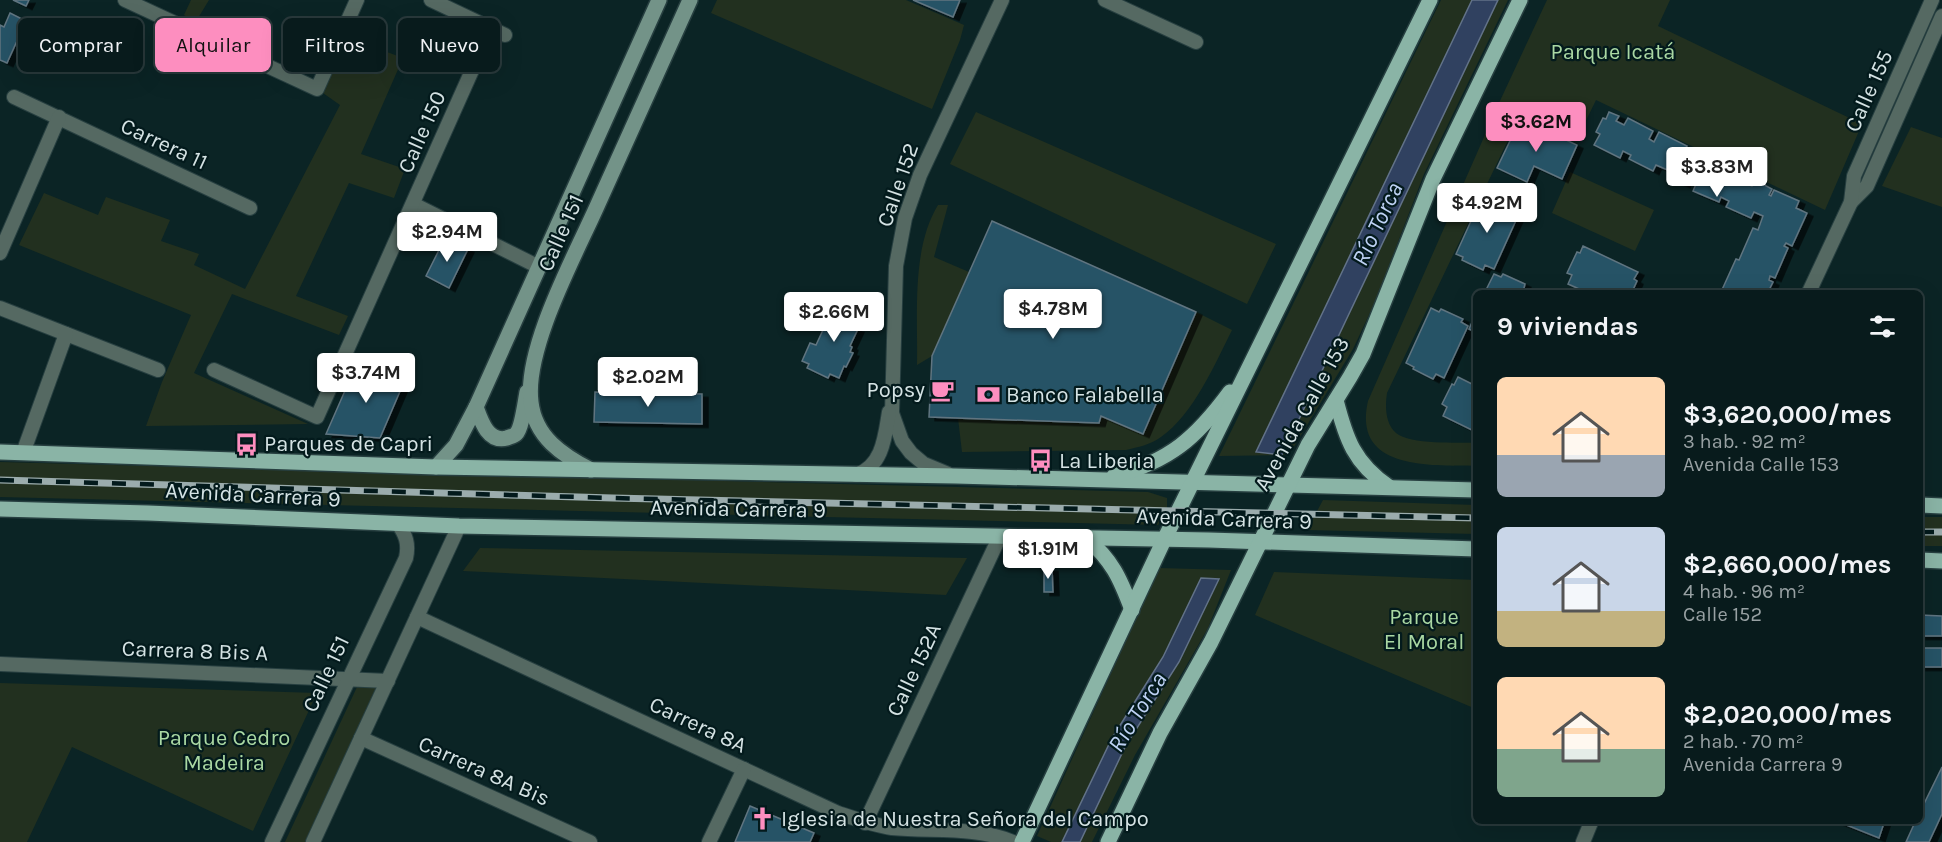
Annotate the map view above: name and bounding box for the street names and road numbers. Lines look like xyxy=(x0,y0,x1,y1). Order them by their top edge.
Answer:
street label: Calle 155 xyxy=(1840,46,1898,136)
street label: Calle 150 xyxy=(392,87,452,177)
street label: Carrera 11 xyxy=(117,113,211,175)
street label: Calle 152 xyxy=(872,140,924,230)
street label: Calle 151 xyxy=(533,191,589,275)
street label: Avenida Calle 153 xyxy=(1249,333,1355,495)
street label: Avenida Carrera 9 xyxy=(165,477,341,513)
street label: Avenida Carrera 9 xyxy=(650,494,826,524)
street label: Avenida Carrera 9 xyxy=(1136,503,1312,535)
street label: Calle 152A xyxy=(881,619,947,721)
street label: Calle 151 xyxy=(297,632,355,716)
street label: Carrera 8 Bis A xyxy=(121,635,269,667)
street label: Carrera 8A xyxy=(645,691,751,759)
street label: Carrera 8A Bis xyxy=(414,730,554,812)

